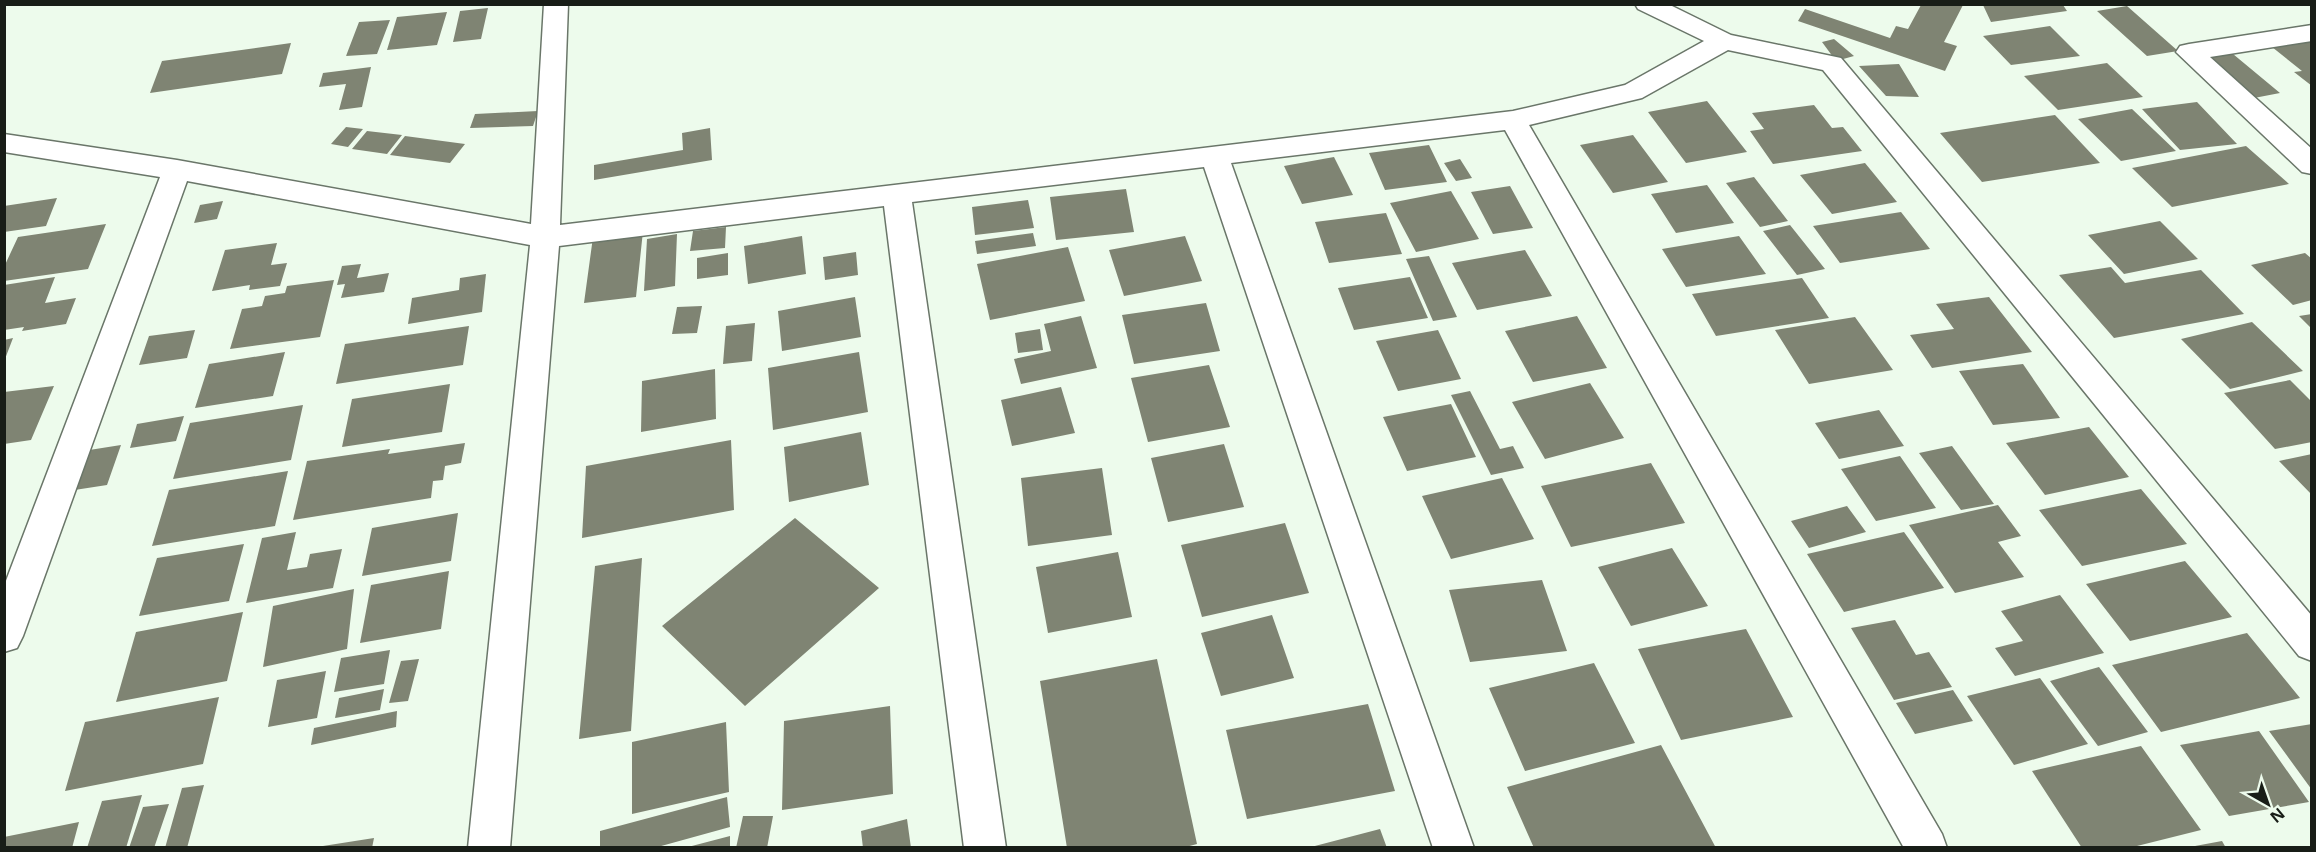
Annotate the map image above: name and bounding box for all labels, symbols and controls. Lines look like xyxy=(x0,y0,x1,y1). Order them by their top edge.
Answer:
north arrow xyxy=(2238,774,2298,834)
text: N xyxy=(2266,803,2290,828)

